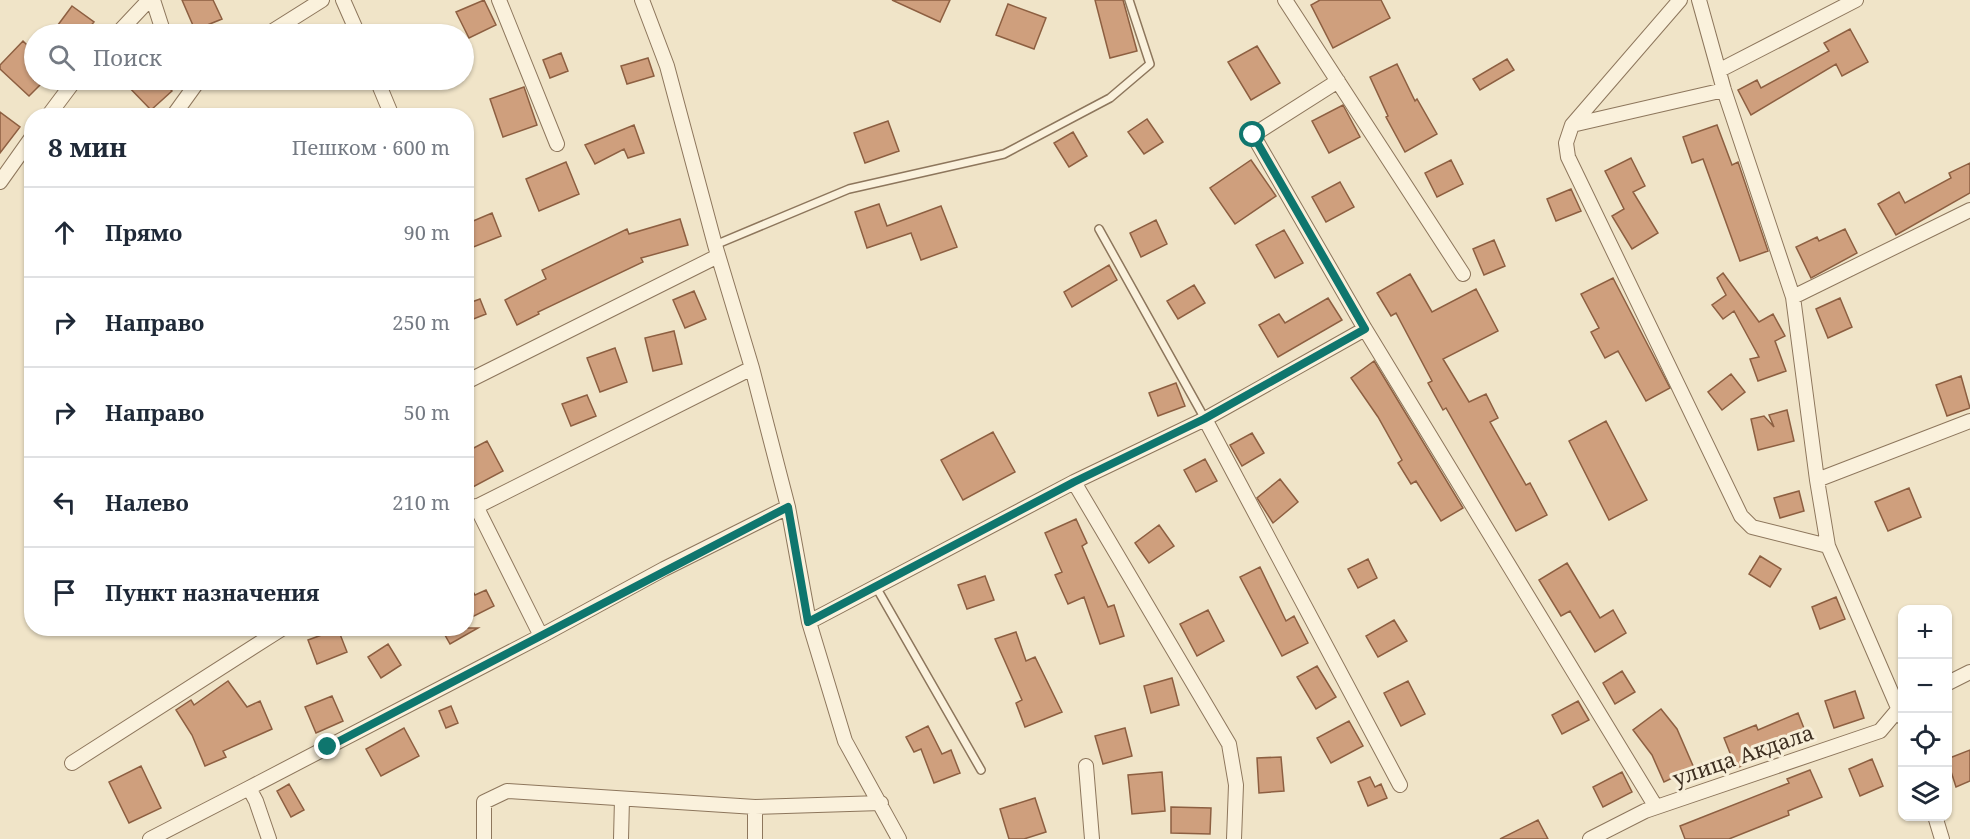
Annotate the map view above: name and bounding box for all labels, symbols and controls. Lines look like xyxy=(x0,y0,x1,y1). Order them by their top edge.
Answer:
search box xyxy=(24,24,474,90)
icon: search xyxy=(45,41,78,74)
text: Поиск xyxy=(93,42,162,72)
route start xyxy=(1239,121,1265,147)
text: 8 мин xyxy=(48,129,127,165)
text: Пешком · 600 m xyxy=(292,134,450,161)
icon: ahead xyxy=(48,216,81,249)
text: Прямо xyxy=(105,217,182,247)
text: 90 m xyxy=(404,219,450,246)
icon: right xyxy=(48,306,81,339)
text: Направо xyxy=(105,307,204,337)
text: 250 m xyxy=(392,309,450,336)
icon: right xyxy=(48,396,81,429)
text: Направо xyxy=(105,397,204,427)
text: 50 m xyxy=(404,399,450,426)
icon: left xyxy=(48,486,81,519)
text: Налево xyxy=(105,487,189,517)
text: 210 m xyxy=(392,489,450,516)
icon: arrive xyxy=(48,576,81,609)
text: Пункт назначения xyxy=(105,577,319,607)
map controls xyxy=(1898,605,1952,821)
button: + xyxy=(1898,605,1952,659)
button: − xyxy=(1898,659,1952,713)
button: locate xyxy=(1898,713,1952,767)
street label: улица Акдала xyxy=(1669,718,1817,792)
route end xyxy=(314,733,340,759)
button: layers xyxy=(1898,767,1952,821)

